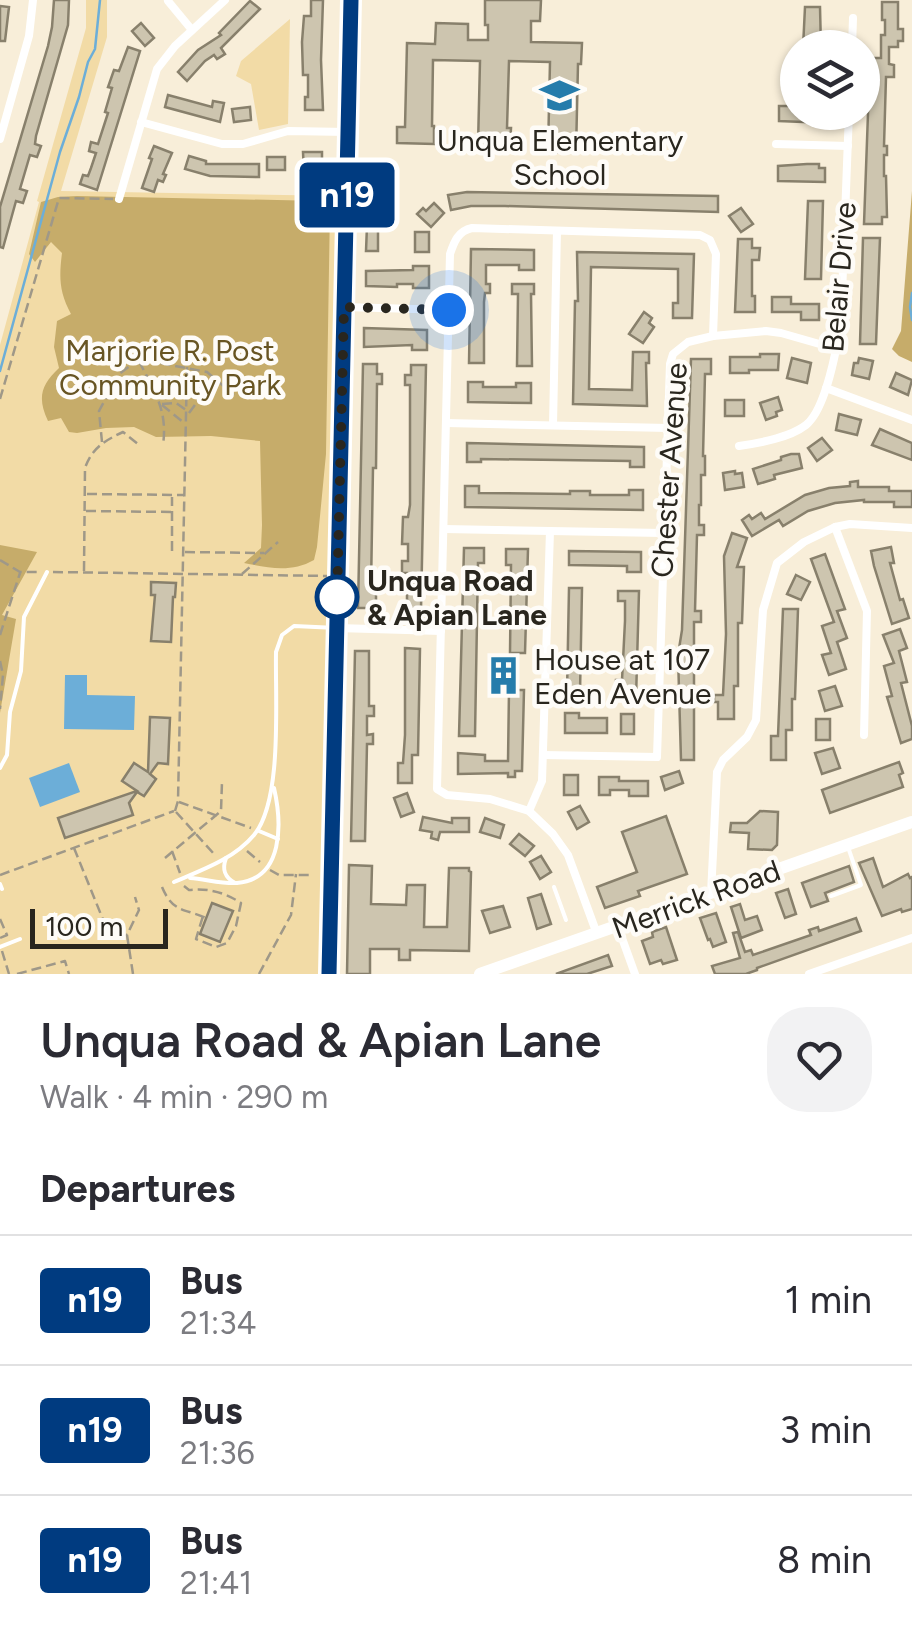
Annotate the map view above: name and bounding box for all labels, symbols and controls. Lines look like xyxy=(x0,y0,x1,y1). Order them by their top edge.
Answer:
map controls xyxy=(780,30,880,130)
button: layers xyxy=(780,30,880,130)
school or university icon: Unqua Elementary School xyxy=(539,75,581,117)
place label: Unqua Elementary School xyxy=(437,122,684,193)
line badge: n19 xyxy=(290,162,404,228)
text: n19 xyxy=(320,174,374,216)
street label: Belair Drive xyxy=(814,200,864,354)
your location xyxy=(424,285,474,335)
park label: Marjorie R. Post Community Park xyxy=(59,332,282,403)
street label: Chester Avenue xyxy=(643,361,695,579)
place label: Unqua Road & Apian Lane xyxy=(367,562,547,633)
marker: Unqua Road & Apian Lane xyxy=(316,576,358,618)
place label: House at 107 Eden Avenue xyxy=(534,641,711,712)
building icon: House at 107 Eden Avenue xyxy=(483,655,525,697)
street label: Merrick Road xyxy=(607,851,785,947)
scale bar xyxy=(30,904,168,948)
text: 100 m xyxy=(45,909,123,943)
button: heart xyxy=(767,1007,872,1112)
text: Unqua Road & Apian Lane xyxy=(40,1011,601,1069)
text: Walk · 4 min · 290 m xyxy=(40,1078,328,1116)
text: Departures xyxy=(40,1166,235,1212)
text: Bus xyxy=(180,1258,243,1304)
text: 1 min xyxy=(785,1277,872,1323)
text: n19 xyxy=(68,1279,122,1321)
text: 21:34 xyxy=(180,1304,256,1342)
text: Bus xyxy=(180,1388,243,1434)
text: 3 min xyxy=(780,1407,872,1453)
text: n19 xyxy=(68,1409,122,1451)
text: 21:36 xyxy=(180,1434,255,1472)
text: Bus xyxy=(180,1518,243,1564)
text: 8 min xyxy=(777,1537,872,1583)
text: n19 xyxy=(68,1539,122,1581)
text: 21:41 xyxy=(180,1564,252,1602)

